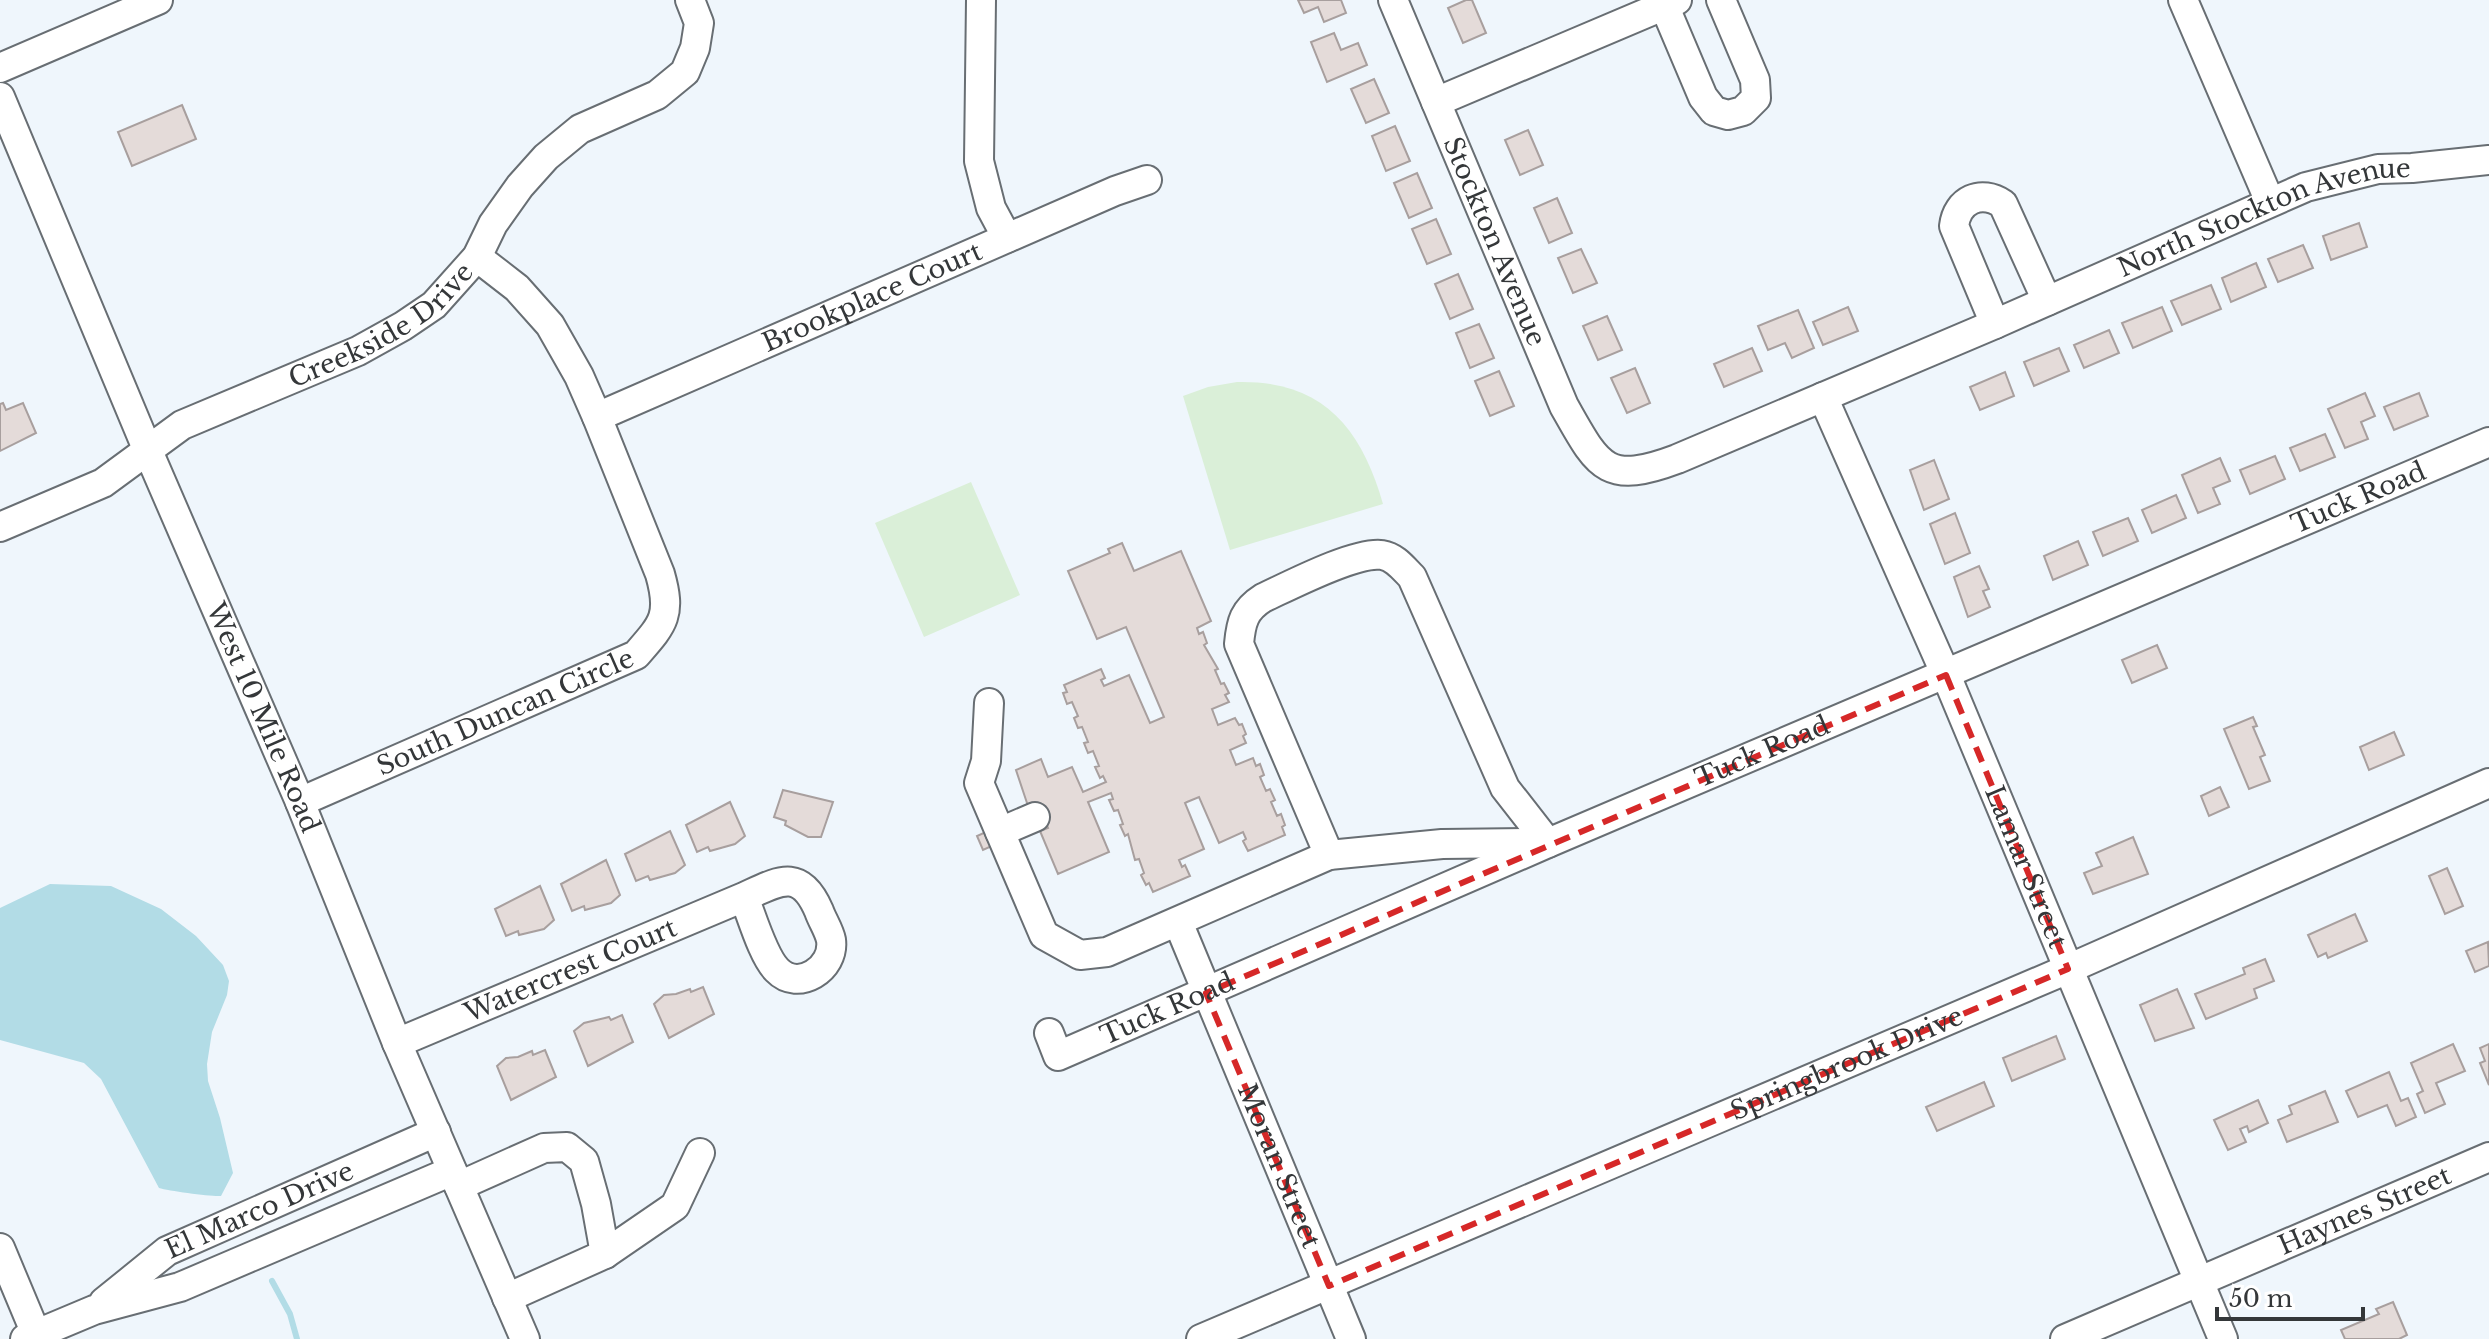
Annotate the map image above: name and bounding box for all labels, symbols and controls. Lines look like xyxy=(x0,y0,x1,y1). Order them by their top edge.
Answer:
street label: Stockton Avenue xyxy=(1437,132,1553,351)
street label: North Stockton Avenue xyxy=(2113,152,2411,284)
street label: Brookplace Court xyxy=(757,235,987,359)
street label: Creekside Drive xyxy=(284,256,480,394)
street label: Tuck Road xyxy=(2286,455,2431,540)
street label: West 10 Mile Road xyxy=(199,597,327,837)
street label: South Duncan Circle xyxy=(372,642,639,783)
street label: Tuck Road xyxy=(1690,709,1834,794)
street label: Lamar Street xyxy=(1978,781,2074,953)
street label: Watercrest Court xyxy=(458,911,681,1029)
street label: Tuck Road xyxy=(1095,965,1239,1052)
street label: Springbrook Drive xyxy=(1726,1000,1968,1127)
street label: Moran Street xyxy=(1231,1079,1328,1253)
street label: El Marco Drive xyxy=(160,1155,358,1266)
street label: Haynes Street xyxy=(2273,1159,2456,1262)
scale bar xyxy=(2217,1271,2363,1321)
text: 50 m xyxy=(2229,1284,2293,1313)

